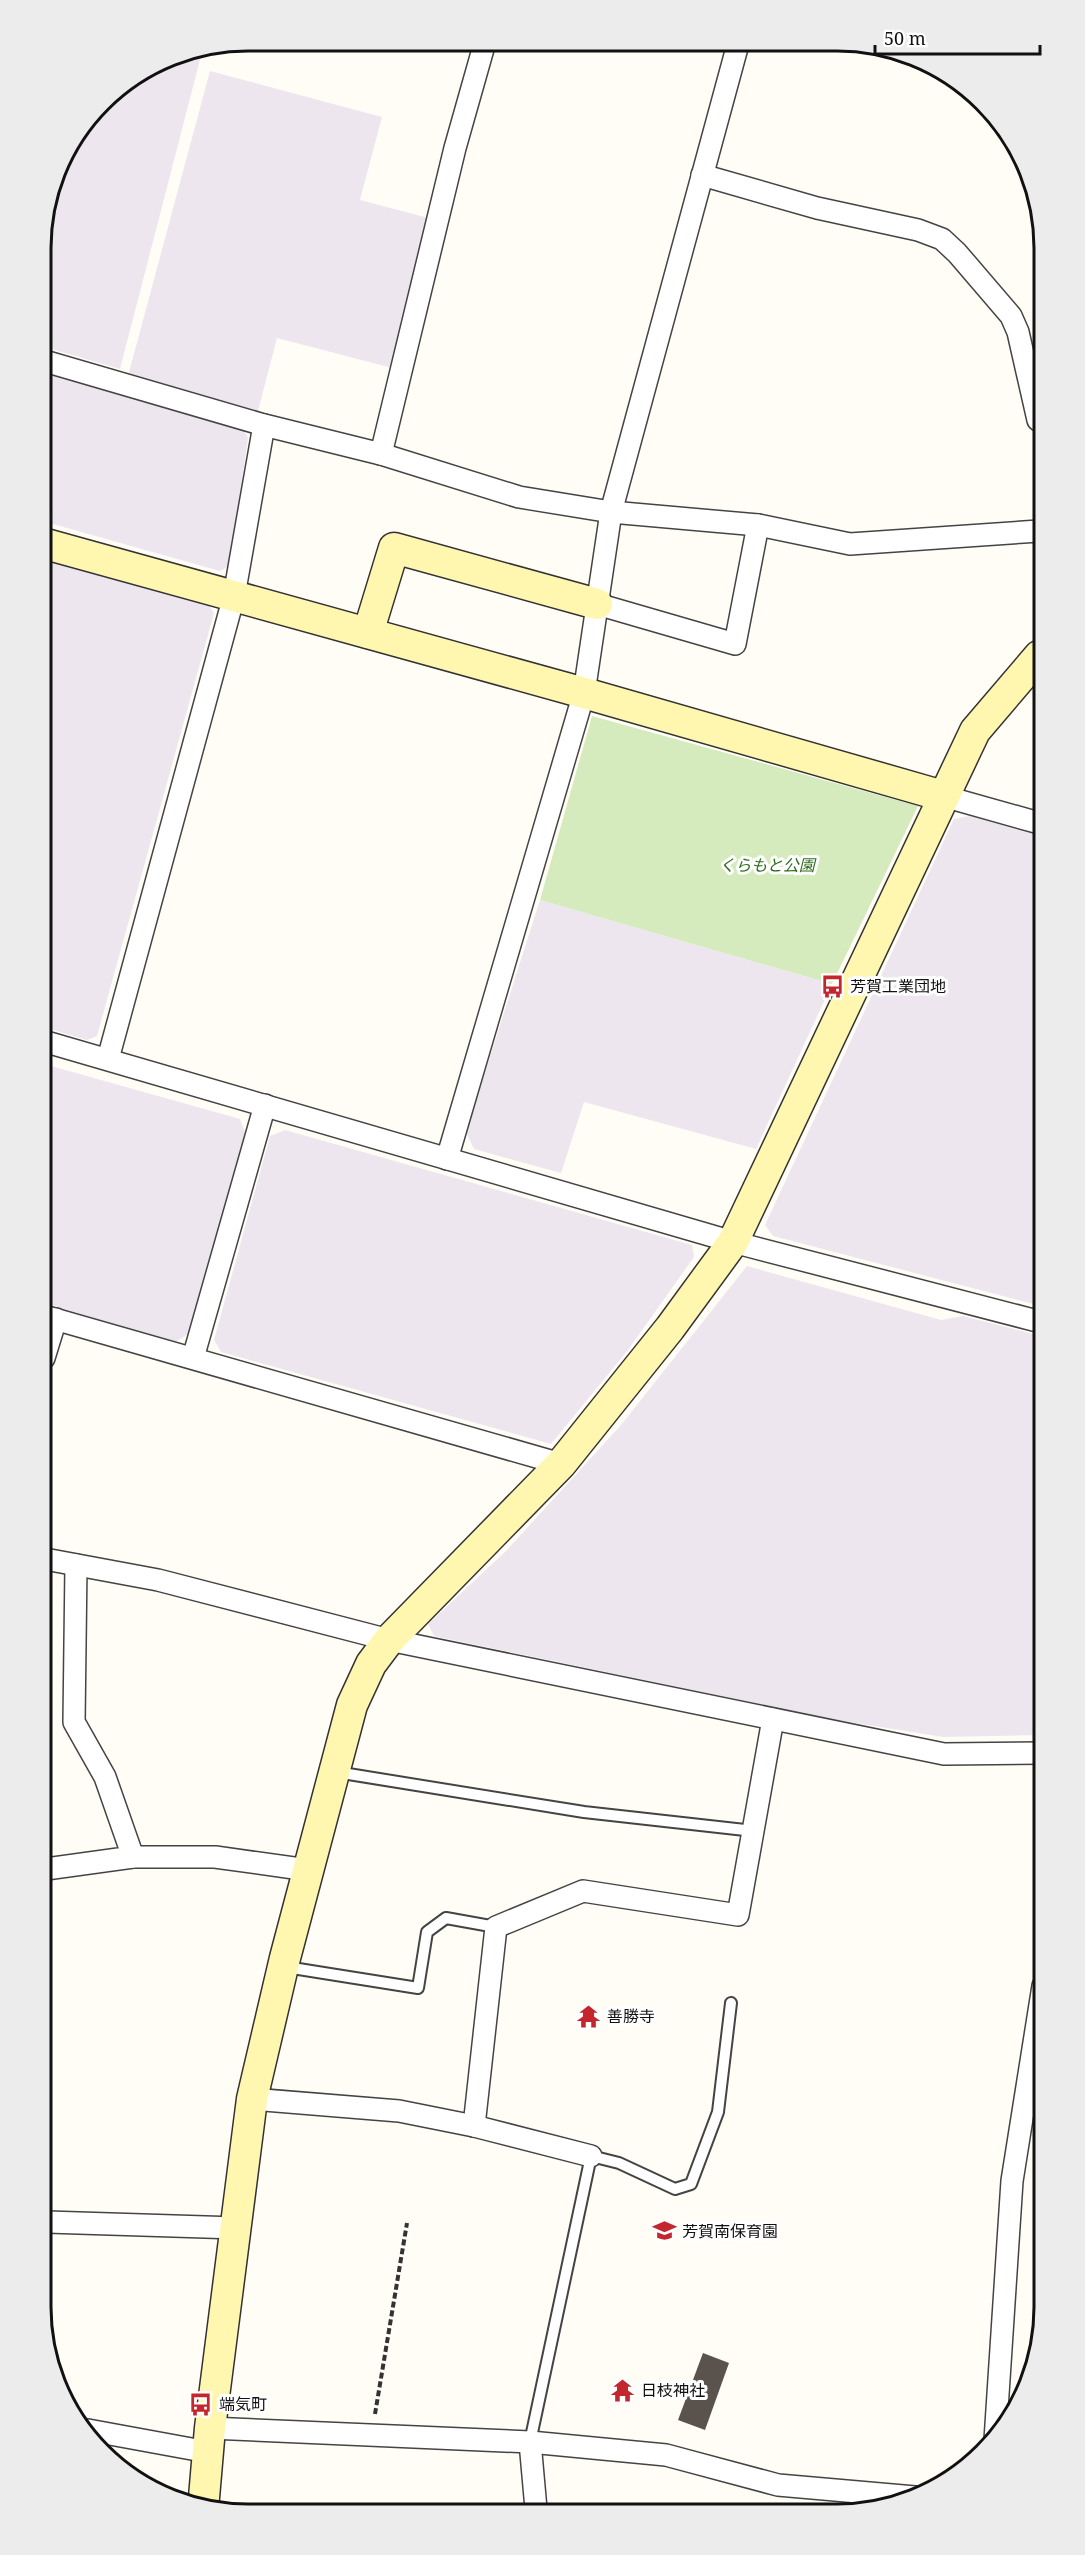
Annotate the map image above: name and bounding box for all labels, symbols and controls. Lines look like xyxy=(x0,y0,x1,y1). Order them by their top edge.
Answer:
scale bar xyxy=(875,18,1040,56)
text: 50 m xyxy=(884,26,926,50)
park label: くらもと公園 xyxy=(719,854,817,876)
bus stop icon: 芳賀工業団地 xyxy=(819,973,845,999)
place label: 芳賀工業団地 xyxy=(850,975,946,997)
temple icon: 善勝寺 xyxy=(576,2003,602,2029)
place label: 善勝寺 xyxy=(607,2005,655,2027)
school or university icon: 芳賀南保育園 xyxy=(651,2218,677,2244)
place label: 芳賀南保育園 xyxy=(682,2220,778,2242)
temple icon: 日枝神社 xyxy=(610,2377,636,2403)
place label: 日枝神社 xyxy=(641,2379,705,2401)
bus stop icon: 端気町 xyxy=(188,2391,214,2417)
place label: 端気町 xyxy=(219,2393,267,2415)

